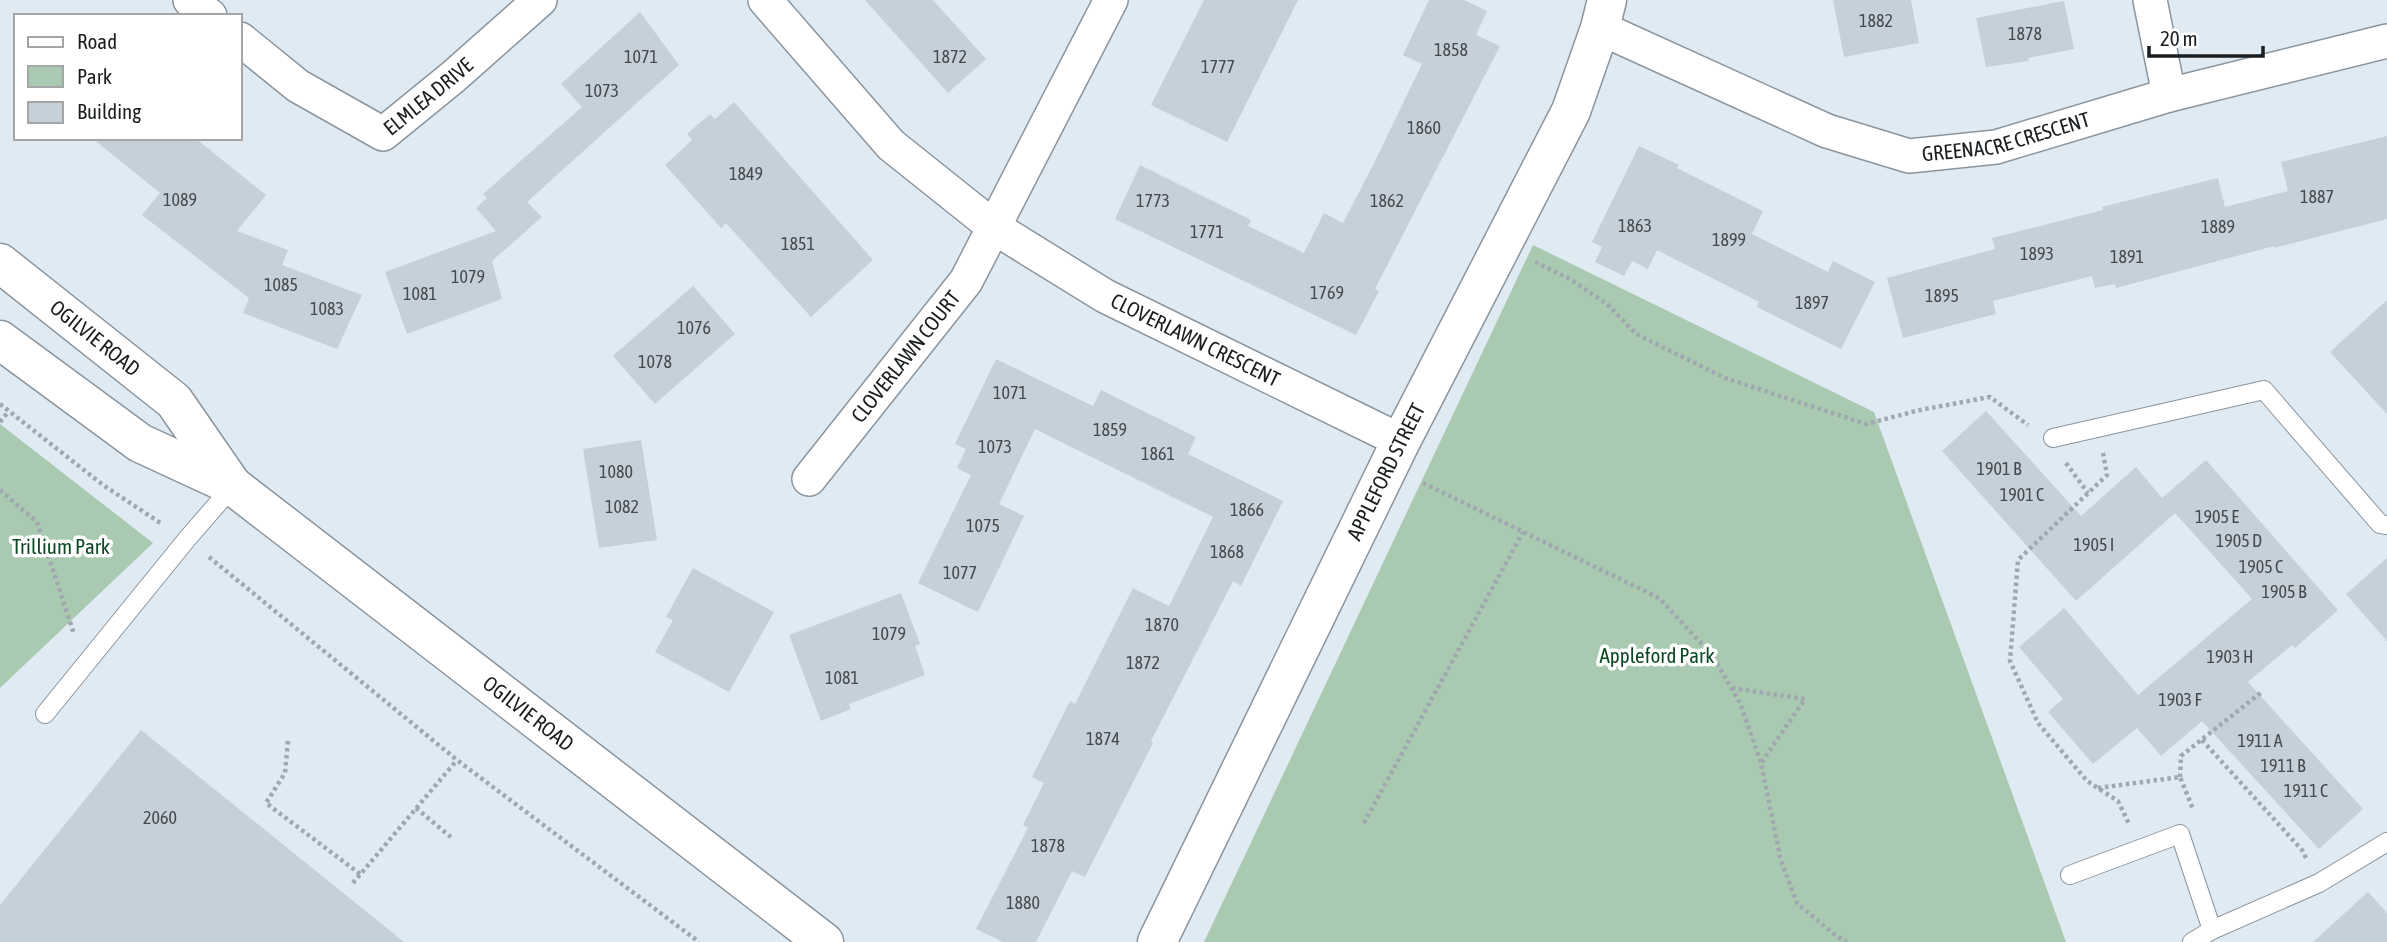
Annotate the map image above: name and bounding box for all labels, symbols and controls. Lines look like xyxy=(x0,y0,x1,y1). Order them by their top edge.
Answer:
house number: 1882 xyxy=(1859,10,1893,31)
legend xyxy=(14,14,242,140)
scale bar xyxy=(2149,14,2263,58)
house number: 1878 xyxy=(2008,23,2042,44)
text: 20 m xyxy=(2160,26,2198,50)
text: Road xyxy=(77,29,117,53)
house number: 1858 xyxy=(1434,39,1468,60)
house number: 1071 xyxy=(624,46,658,67)
house number: 1872 xyxy=(933,46,967,67)
street label: ELMLEA DRIVE xyxy=(378,52,477,140)
house number: 1777 xyxy=(1201,56,1235,77)
text: Park xyxy=(77,64,112,88)
house number: 1073 xyxy=(585,80,619,101)
text: Building xyxy=(77,99,141,123)
street label: GREENACRE CRESCENT xyxy=(1921,107,2092,166)
house number: 1860 xyxy=(1407,117,1441,138)
house number: 1849 xyxy=(729,163,763,184)
house number: 1887 xyxy=(2300,186,2334,207)
house number: 1089 xyxy=(163,189,197,210)
house number: 1773 xyxy=(1136,190,1170,211)
house number: 1862 xyxy=(1370,190,1404,211)
house number: 1863 xyxy=(1618,215,1652,236)
house number: 1889 xyxy=(2201,216,2235,237)
house number: 1771 xyxy=(1190,221,1224,242)
house number: 1899 xyxy=(1712,229,1746,250)
house number: 1851 xyxy=(781,233,815,254)
house number: 1893 xyxy=(2020,243,2054,264)
house number: 1891 xyxy=(2110,246,2144,267)
house number: 1079 xyxy=(451,266,485,287)
house number: 1085 xyxy=(264,274,298,295)
house number: 1769 xyxy=(1310,282,1344,303)
house number: 1081 xyxy=(403,283,437,304)
house number: 1895 xyxy=(1925,285,1959,306)
street label: CLOVERLAWN COURT xyxy=(846,286,965,427)
street label: CLOVERLAWN CRESCENT xyxy=(1107,288,1284,391)
house number: 1897 xyxy=(1795,292,1829,313)
street label: OGILVIE ROAD xyxy=(46,294,145,380)
house number: 1083 xyxy=(310,298,344,319)
house number: 1076 xyxy=(677,317,711,338)
house number: 1078 xyxy=(638,351,672,372)
house number: 1071 xyxy=(993,382,1027,403)
street label: APPLEFORD STREET xyxy=(1342,399,1429,544)
house number: 1859 xyxy=(1093,419,1127,440)
house number: 1073 xyxy=(978,436,1012,457)
house number: 1861 xyxy=(1141,443,1175,464)
house number: 1901 B xyxy=(1977,458,2022,479)
house number: 1080 xyxy=(599,461,633,482)
house number: 1901 C xyxy=(2000,484,2044,505)
house number: 1082 xyxy=(605,496,639,517)
house number: 1866 xyxy=(1230,499,1264,520)
house number: 1905 E xyxy=(2195,506,2239,527)
house number: 1075 xyxy=(966,515,1000,536)
house number: 1905 D xyxy=(2216,530,2262,551)
park label: Trillium Park xyxy=(12,534,110,558)
house number: 1905 I xyxy=(2074,534,2114,555)
house number: 1868 xyxy=(1210,541,1244,562)
house number: 1905 C xyxy=(2239,556,2283,577)
house number: 1077 xyxy=(943,562,977,583)
house number: 1905 B xyxy=(2262,581,2307,602)
house number: 1870 xyxy=(1145,614,1179,635)
house number: 1079 xyxy=(872,623,906,644)
park label: Appleford Park xyxy=(1600,643,1714,667)
house number: 1903 H xyxy=(2207,646,2253,667)
house number: 1872 xyxy=(1126,652,1160,673)
house number: 1081 xyxy=(825,667,859,688)
street label: OGILVIE ROAD xyxy=(479,670,579,755)
house number: 1903 F xyxy=(2158,689,2203,710)
house number: 1874 xyxy=(1086,728,1120,749)
house number: 1911 A xyxy=(2237,730,2283,751)
house number: 1911 B xyxy=(2261,755,2306,776)
house number: 1911 C xyxy=(2284,780,2328,801)
house number: 2060 xyxy=(143,807,177,828)
house number: 1878 xyxy=(1031,835,1065,856)
house number: 1880 xyxy=(1006,892,1040,913)

